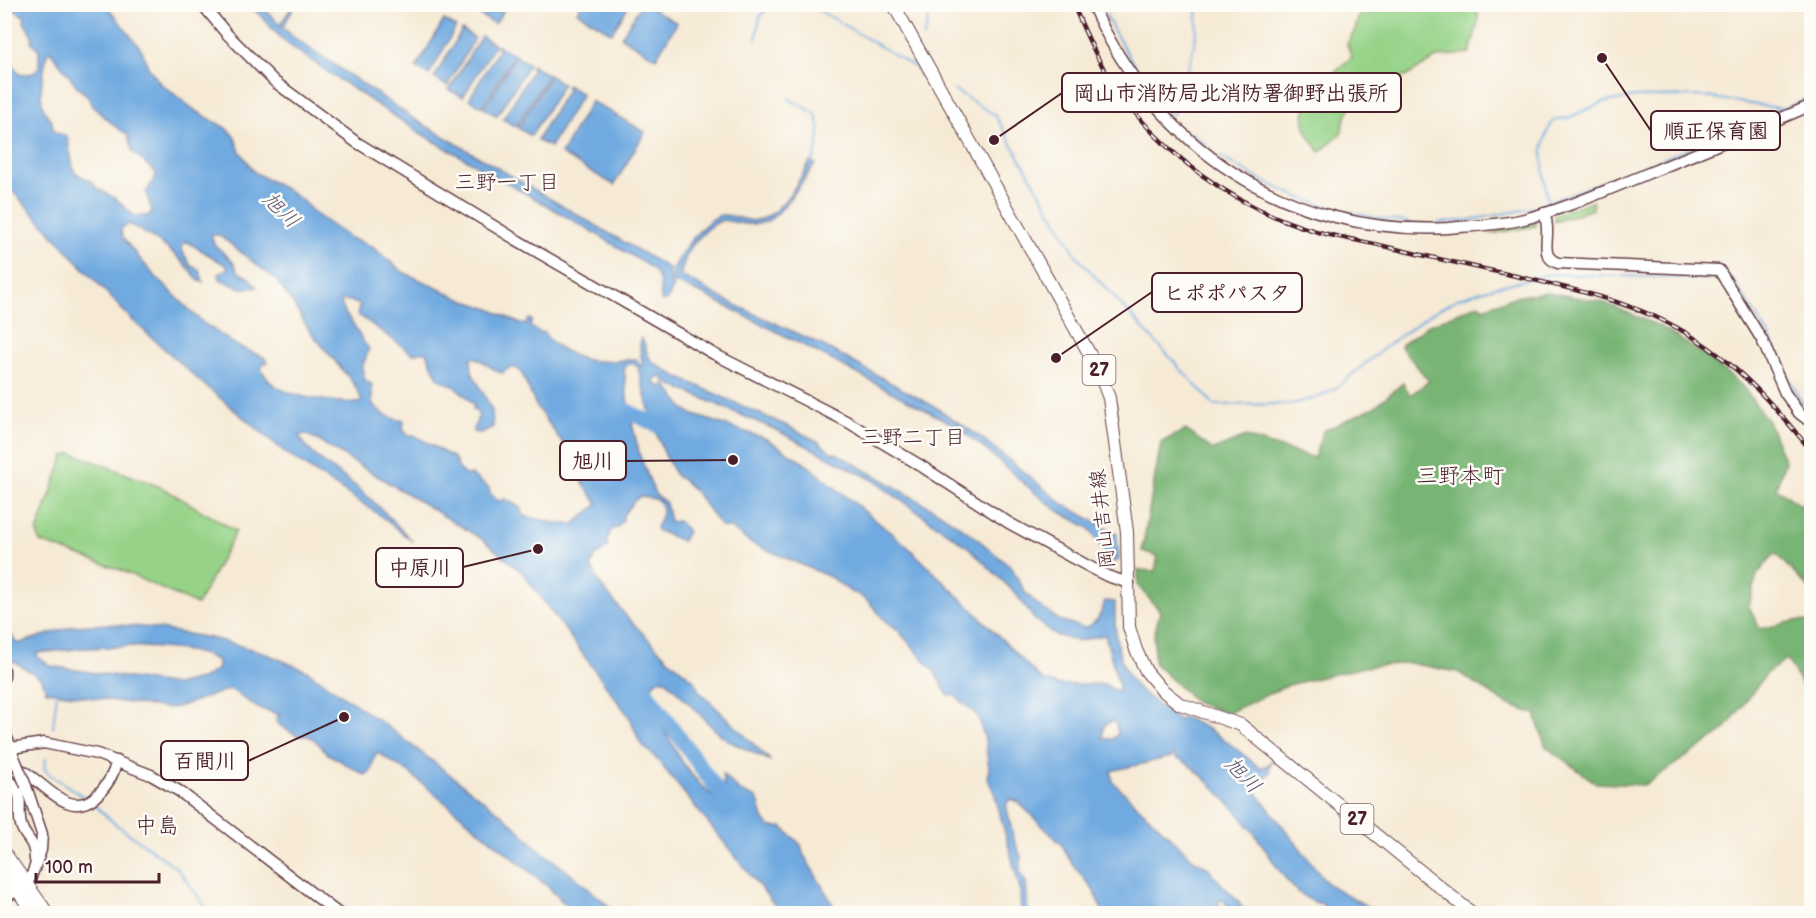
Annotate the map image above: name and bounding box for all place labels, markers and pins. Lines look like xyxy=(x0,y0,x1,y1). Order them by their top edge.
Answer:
callout: 岡山市消防局北消防署御野出張所 xyxy=(1062,73,1401,112)
callout: 順正保育園 xyxy=(1651,111,1780,150)
callout: ヒポポパスタ xyxy=(1152,273,1302,312)
callout: 旭川 xyxy=(560,441,626,480)
callout: 中原川 xyxy=(376,548,463,587)
callout: 百間川 xyxy=(161,741,248,780)

